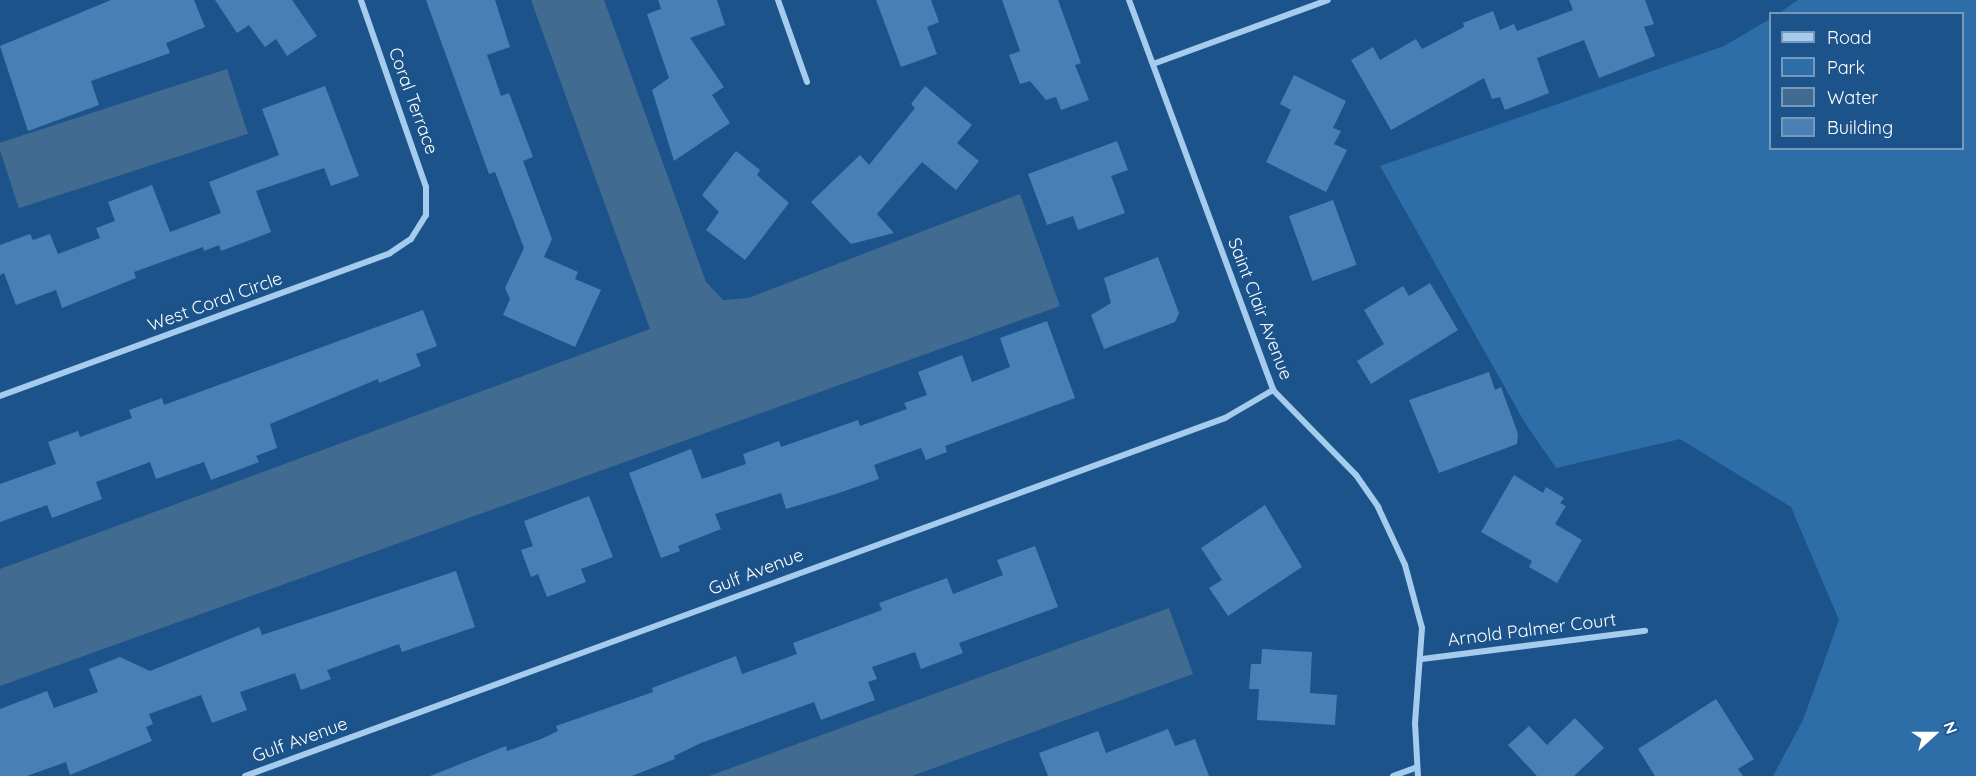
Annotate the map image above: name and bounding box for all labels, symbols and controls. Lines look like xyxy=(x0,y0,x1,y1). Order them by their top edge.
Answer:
legend xyxy=(1769,12,1964,150)
text: Road xyxy=(1827,26,1872,49)
street label: Coral Terrace xyxy=(384,45,442,157)
text: Park xyxy=(1827,56,1865,79)
text: Water xyxy=(1827,86,1878,109)
text: Building xyxy=(1827,116,1893,139)
street label: Saint Clair Avenue xyxy=(1223,235,1297,383)
street label: West Coral Circle xyxy=(145,268,285,336)
street label: Gulf Avenue xyxy=(706,544,806,600)
street label: Arnold Palmer Court xyxy=(1446,609,1618,651)
north arrow xyxy=(1904,704,1964,764)
street label: Gulf Avenue xyxy=(249,713,351,767)
text: N xyxy=(1939,718,1962,737)

